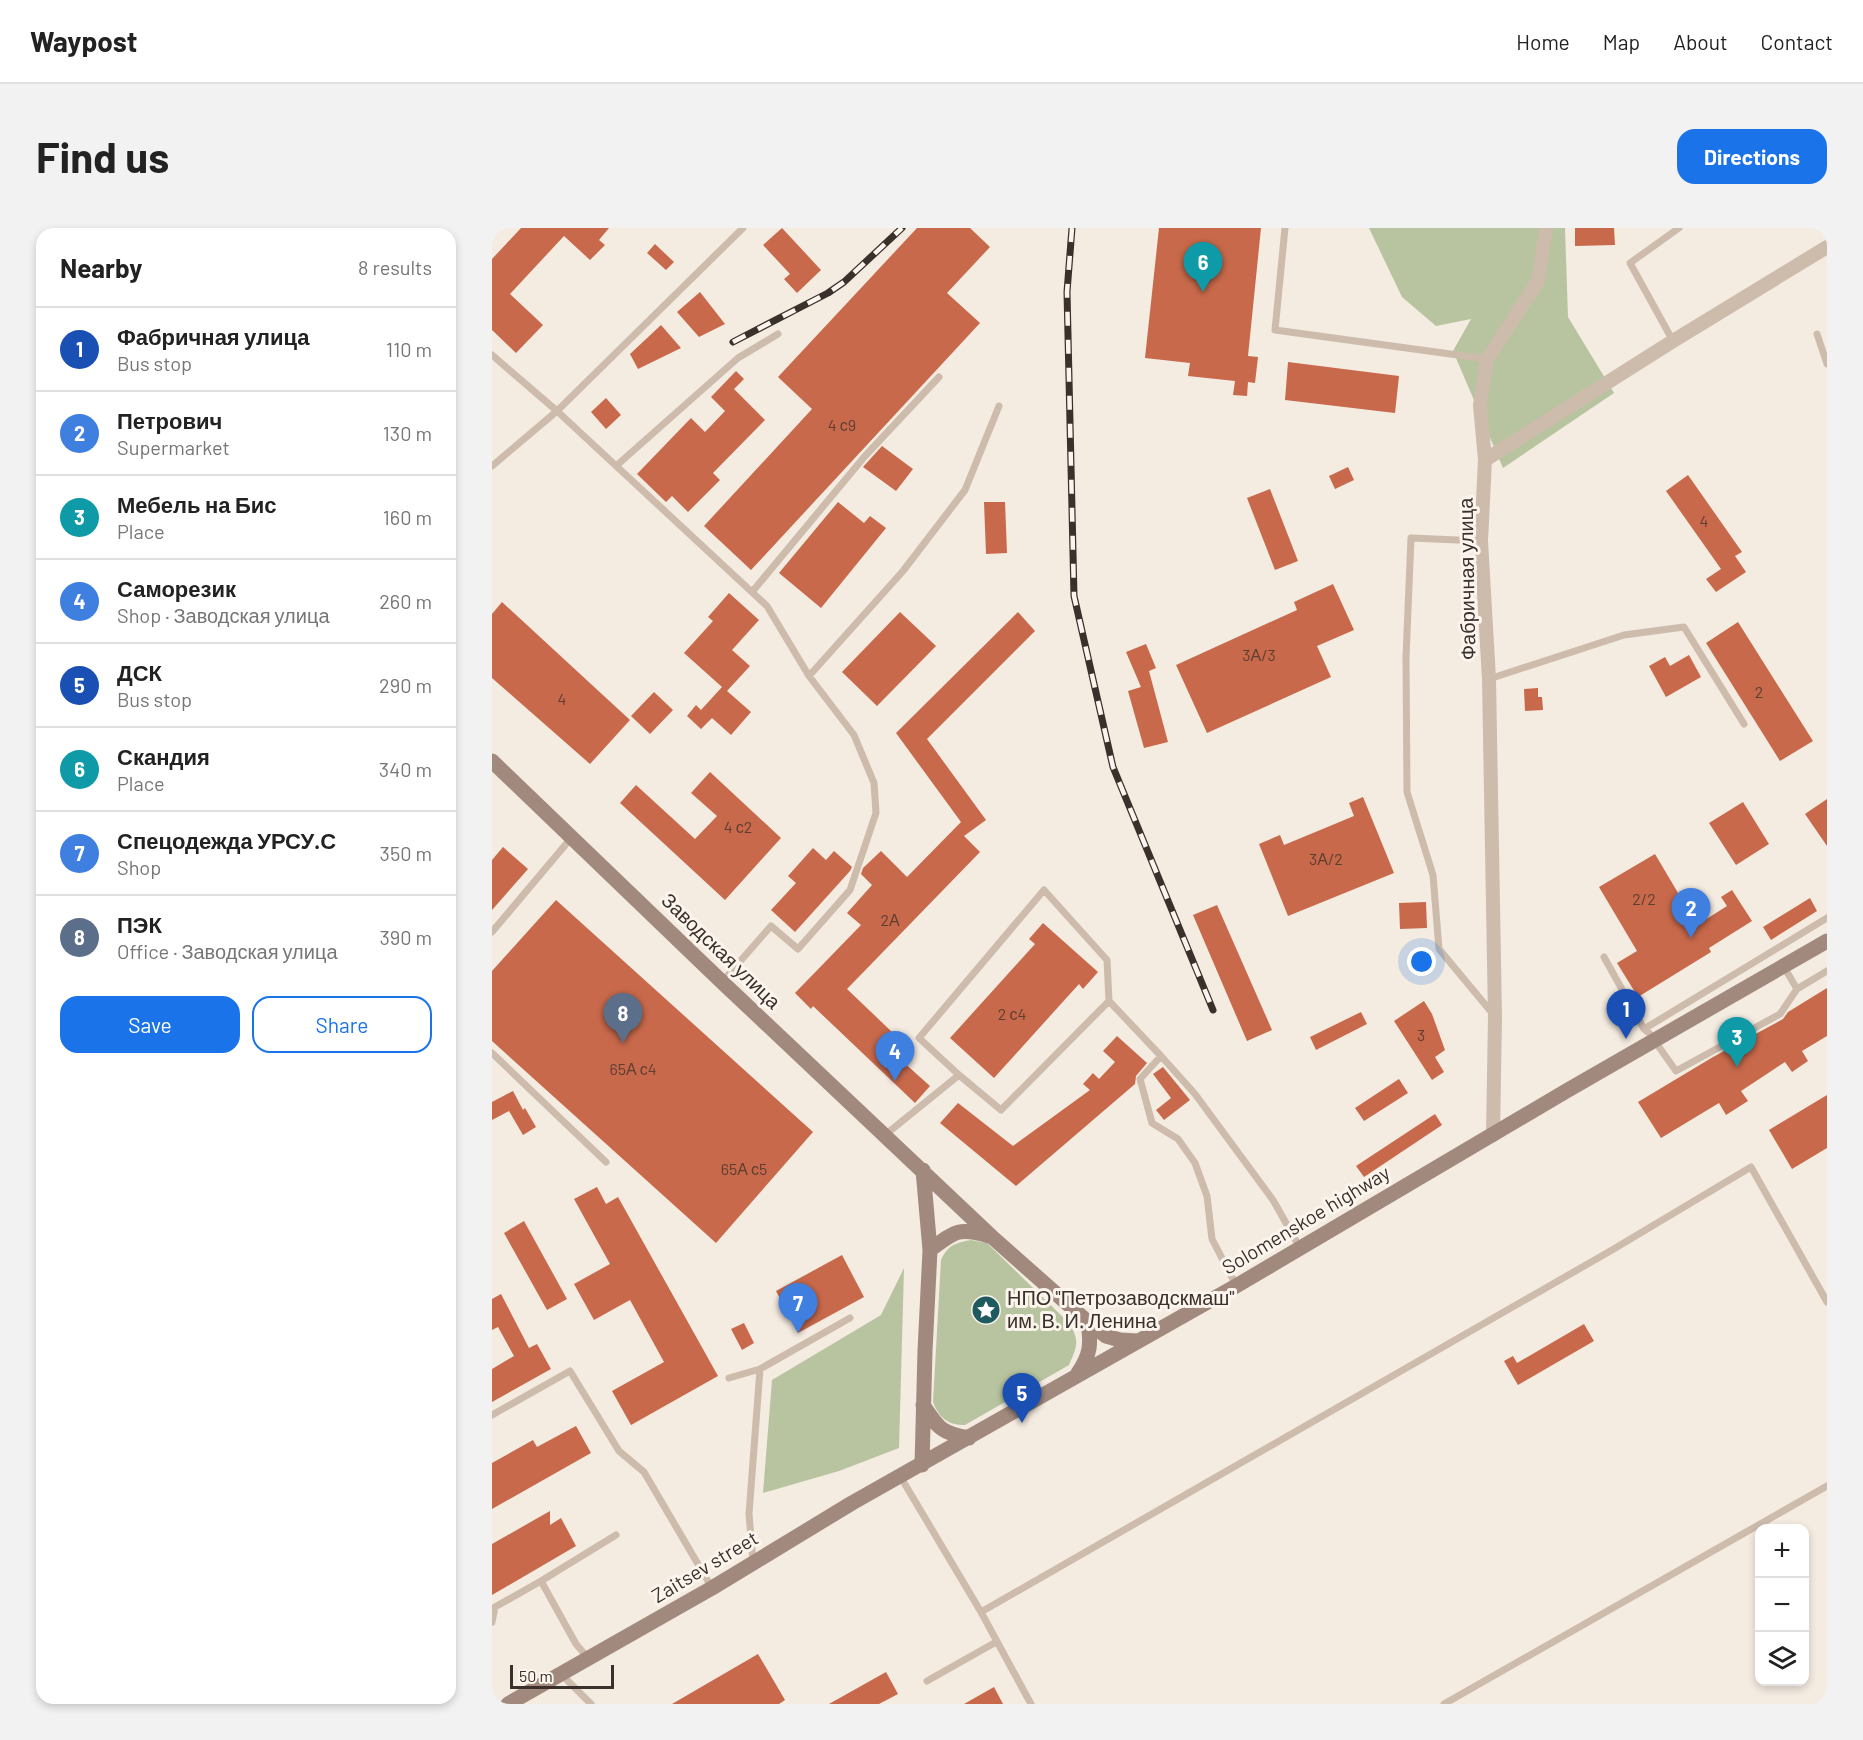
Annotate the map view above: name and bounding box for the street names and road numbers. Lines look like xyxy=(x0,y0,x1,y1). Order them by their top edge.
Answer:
street label: Фабричная улица xyxy=(1453,497,1479,660)
street label: Заводская улица xyxy=(657,887,787,1014)
street label: Solomenskoe highway xyxy=(1217,1160,1394,1279)
street label: Zaitsev street xyxy=(647,1525,762,1607)

